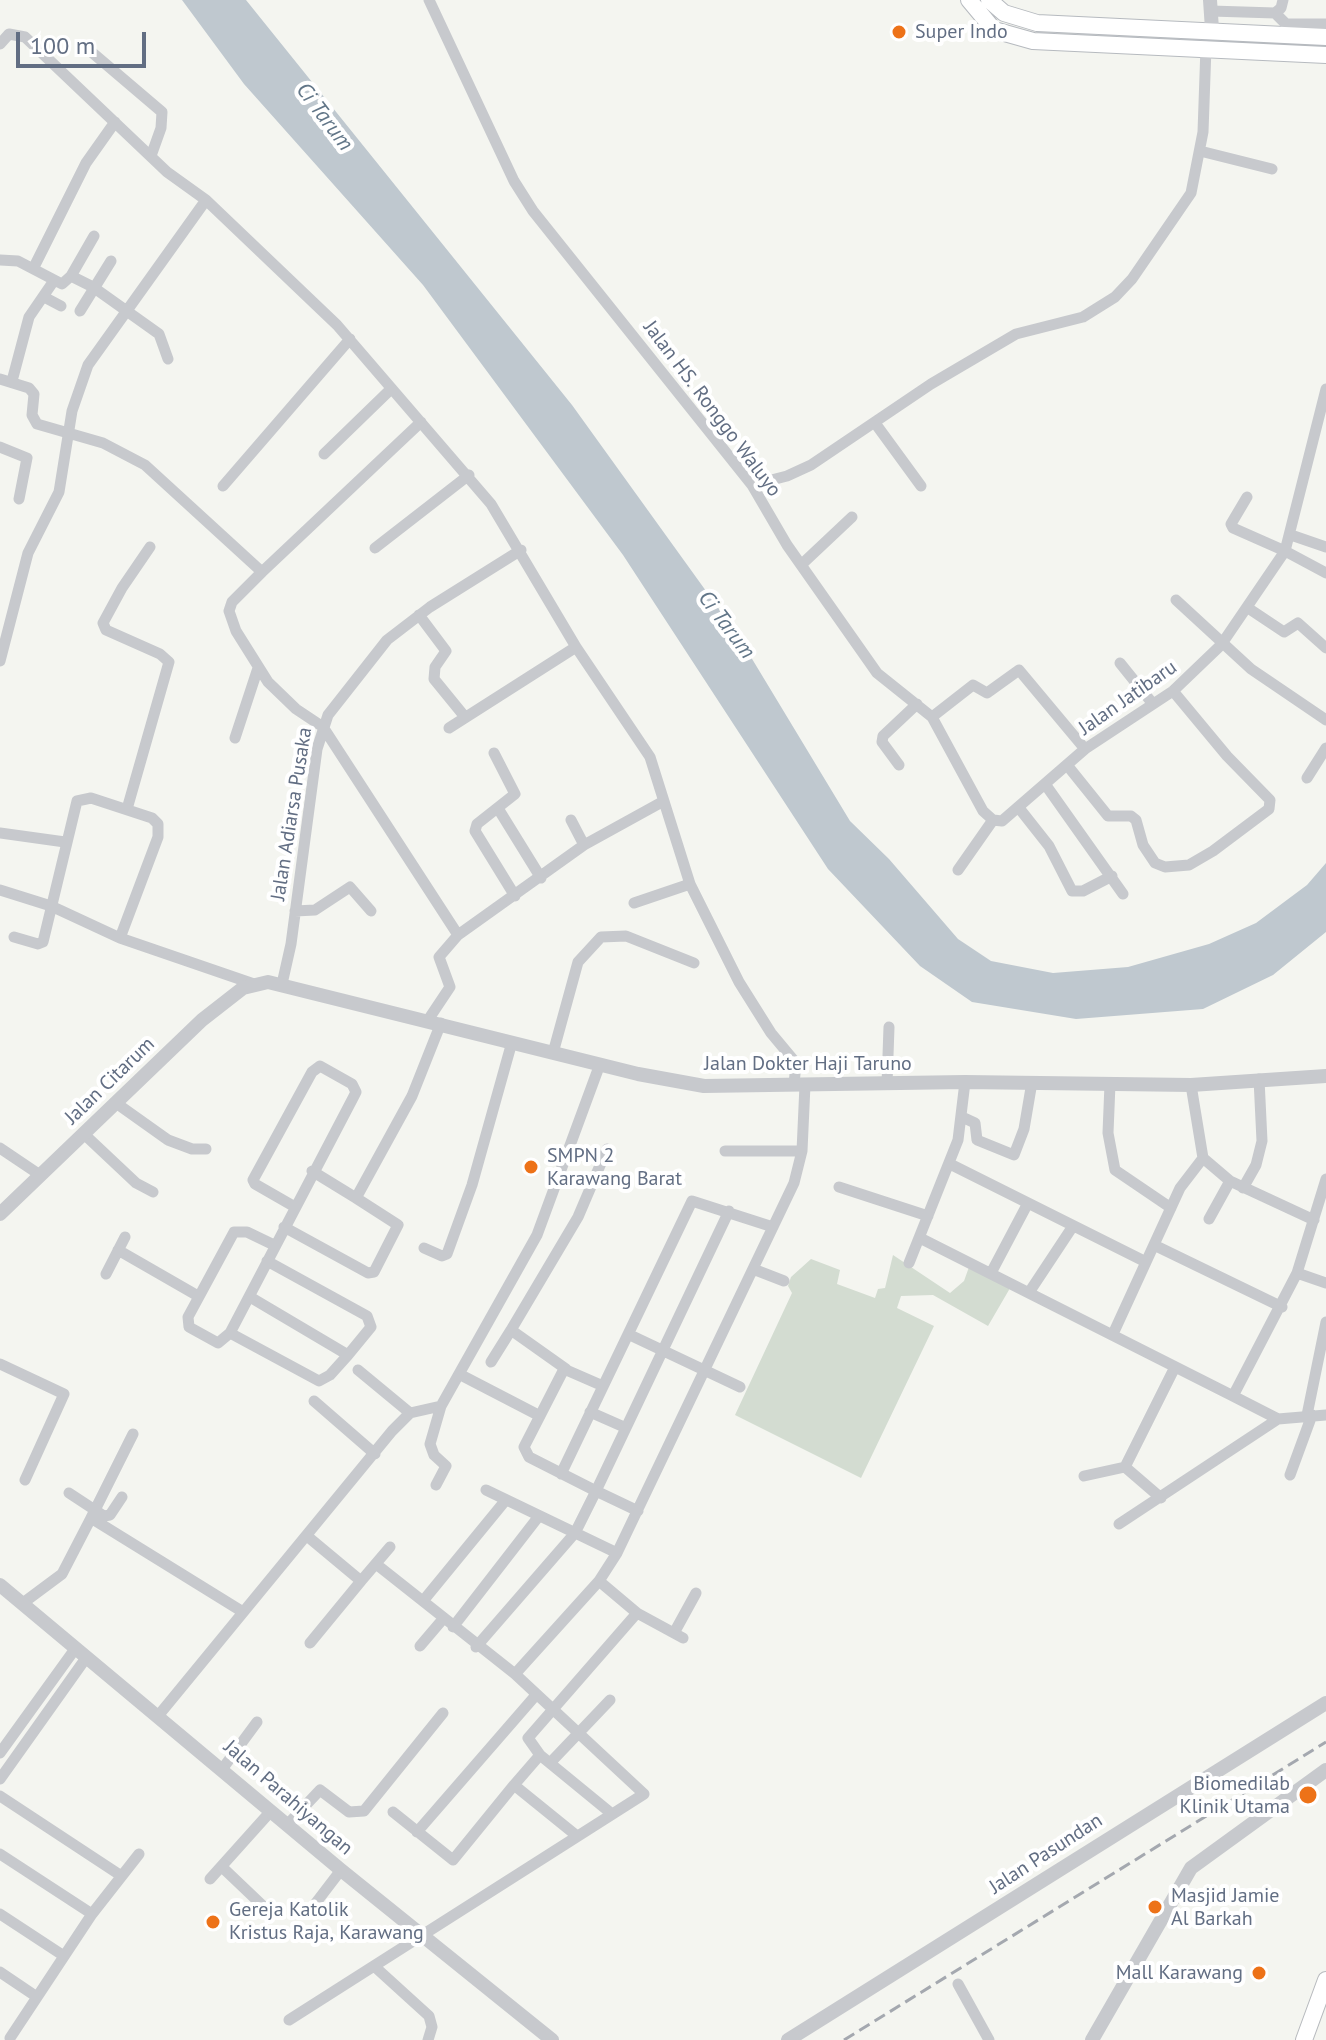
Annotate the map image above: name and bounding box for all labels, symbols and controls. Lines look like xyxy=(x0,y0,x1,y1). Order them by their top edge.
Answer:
scale bar xyxy=(20,16,150,66)
place label: Super Indo xyxy=(915,20,1008,44)
marker: Super Indo xyxy=(890,23,908,41)
text: 100 m xyxy=(30,30,95,61)
water label: Ci Tarum xyxy=(290,78,358,156)
street label: Jalan HS. Ronggo Waluyo xyxy=(638,316,786,502)
water label: Ci Tarum xyxy=(692,586,760,664)
street label: Jalan Jatibaru xyxy=(1074,655,1182,741)
street label: Jalan Adiarsa Pusaka xyxy=(266,726,318,902)
street label: Jalan Citarum xyxy=(60,1032,160,1130)
street label: Jalan Dokter Haji Taruno xyxy=(704,1052,912,1076)
place label: SMPN 2 Karawang Barat xyxy=(547,1144,682,1191)
marker: SMPN 2 Karawang Barat xyxy=(522,1158,540,1176)
street label: Jalan Parahiyangan xyxy=(219,1735,357,1861)
place label: Biomedilab Klinik Utama xyxy=(1179,1772,1290,1819)
marker: Biomedilab Klinik Utama xyxy=(1297,1784,1319,1806)
street label: Jalan Pasundan xyxy=(985,1809,1107,1899)
place label: Masjid Jamie Al Barkah xyxy=(1171,1884,1279,1931)
place label: Gereja Katolik Kristus Raja, Karawang xyxy=(229,1898,424,1945)
marker: Masjid Jamie Al Barkah xyxy=(1146,1898,1164,1916)
marker: Gereja Katolik Kristus Raja, Karawang xyxy=(204,1913,222,1931)
place label: Mall Karawang xyxy=(1116,1961,1243,1985)
marker: Mall Karawang xyxy=(1250,1964,1268,1982)

